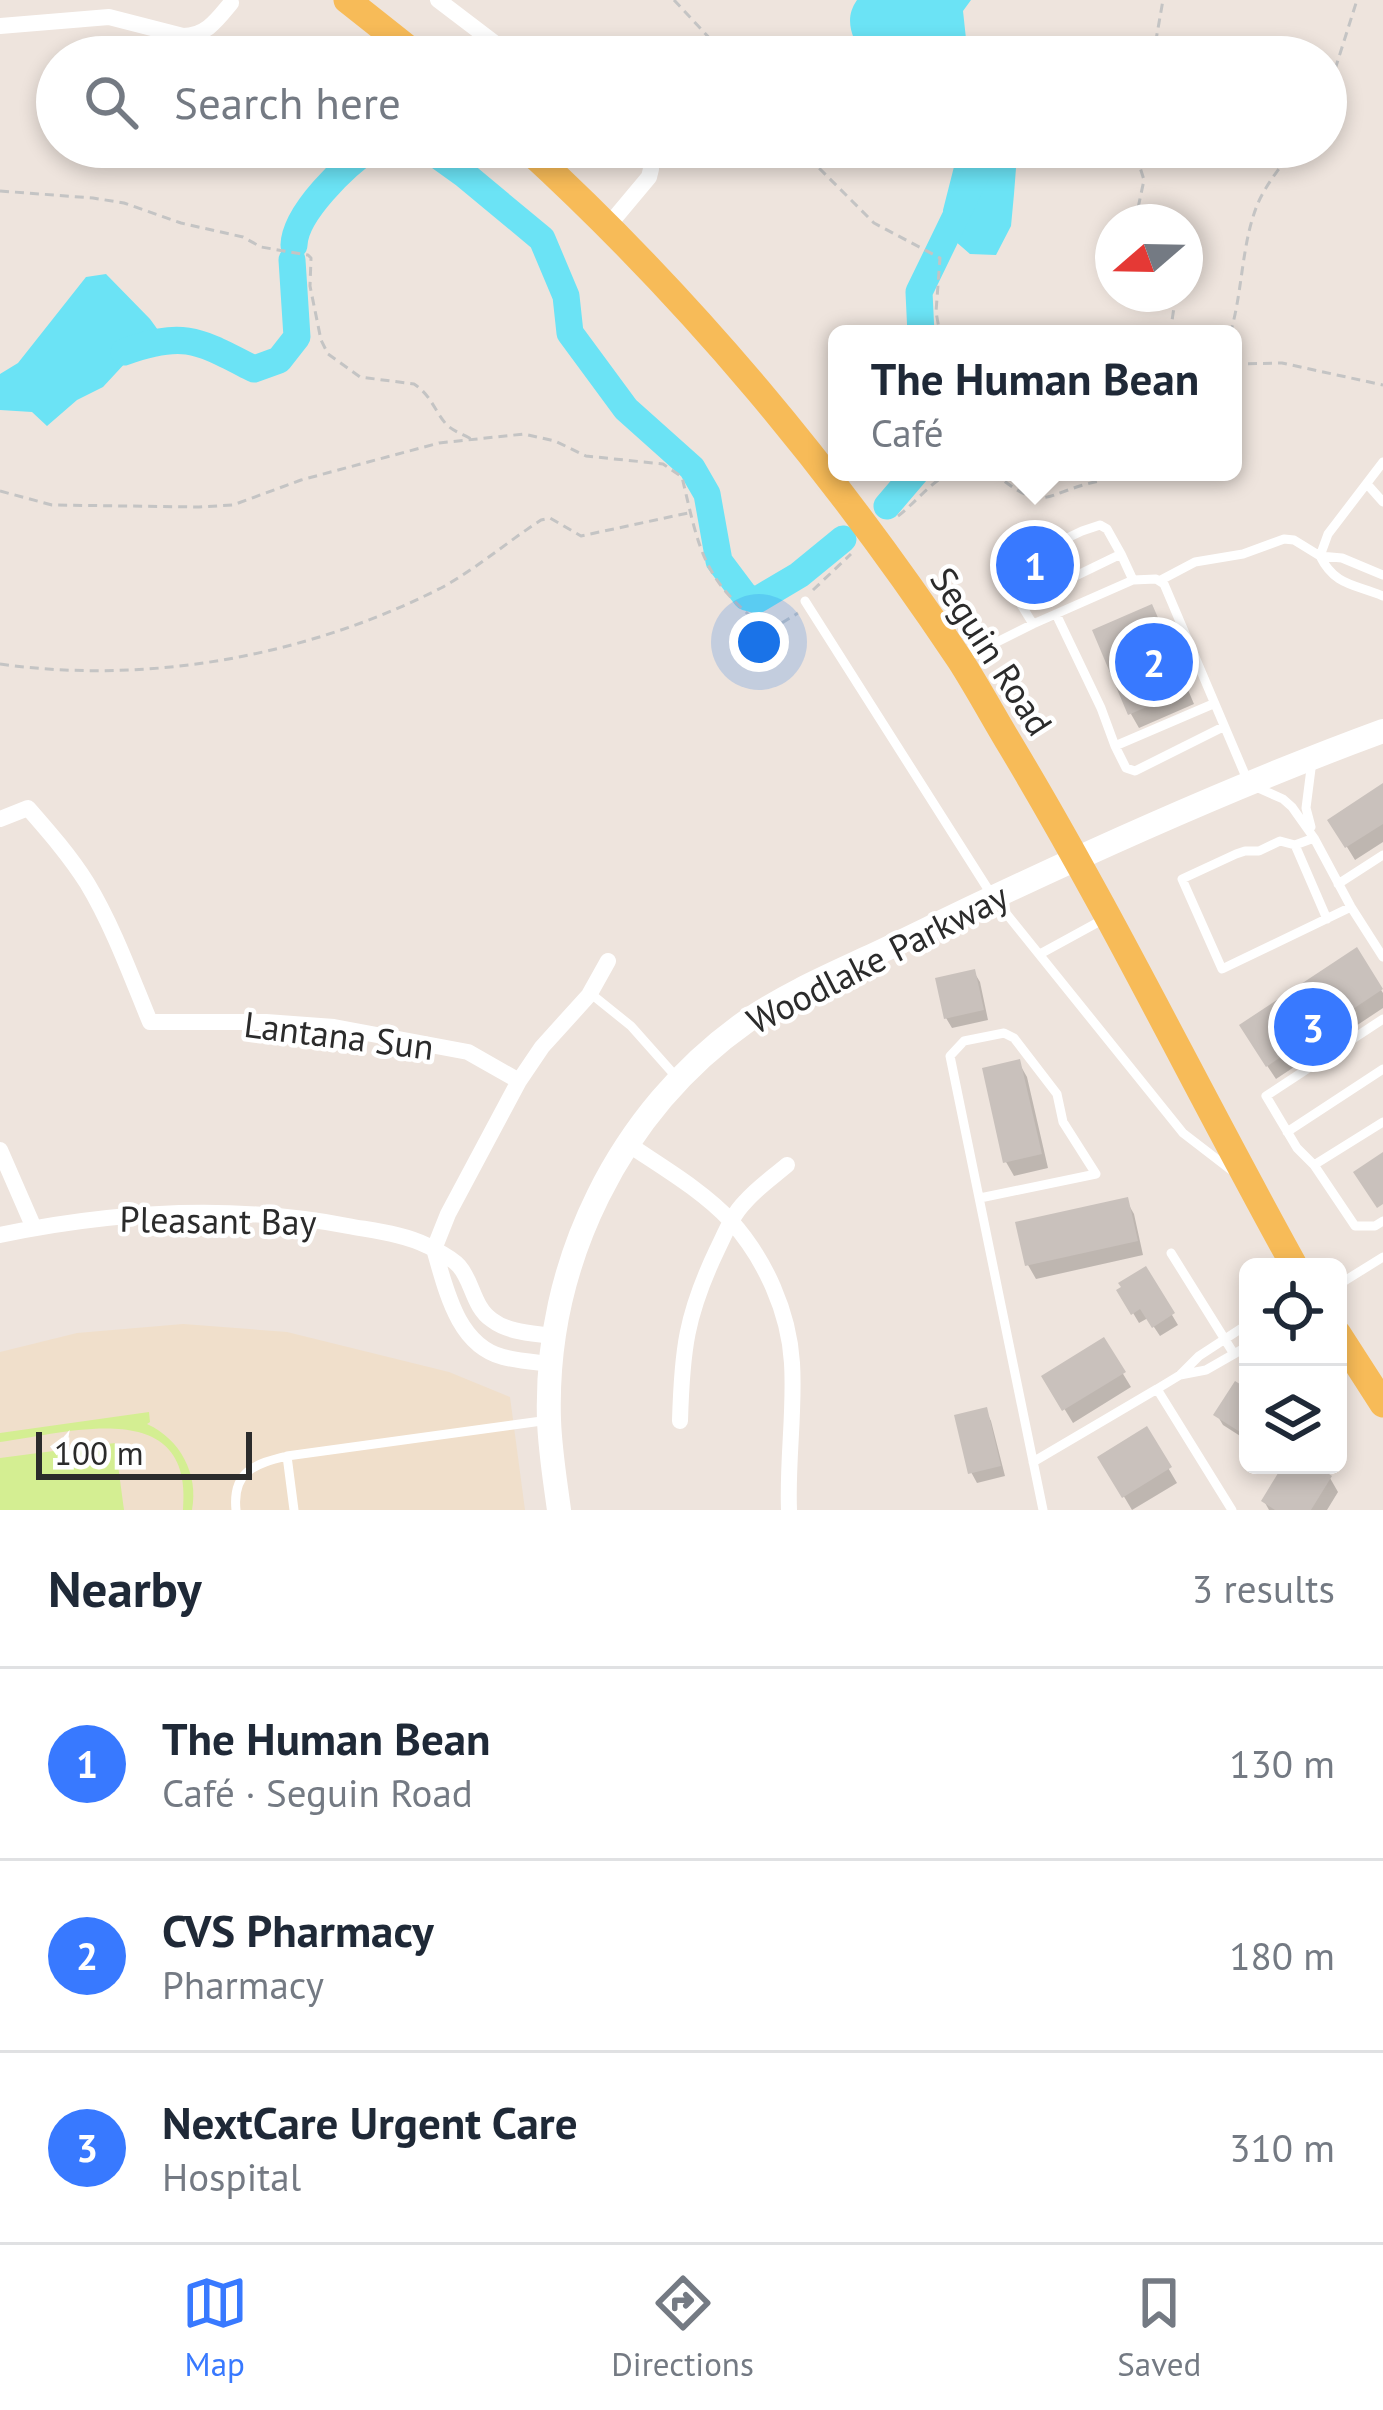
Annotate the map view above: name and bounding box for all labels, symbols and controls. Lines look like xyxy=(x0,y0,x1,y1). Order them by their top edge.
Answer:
search box xyxy=(36,36,1347,168)
icon: search xyxy=(78,69,144,135)
text: Search here xyxy=(174,73,401,131)
north arrow xyxy=(1095,204,1203,312)
popup xyxy=(828,325,1242,481)
text: The Human Bean xyxy=(871,349,1199,407)
text: Café xyxy=(871,407,943,458)
pin: 1 xyxy=(996,520,1074,610)
street label: Seguin Road xyxy=(920,558,1064,744)
your location xyxy=(729,612,789,672)
pin: 2 xyxy=(1115,617,1193,707)
street label: Woodlake Parkway xyxy=(739,872,1016,1044)
pin: 3 xyxy=(1274,982,1352,1072)
street label: Lantana Sun xyxy=(241,1000,437,1070)
street label: Pleasant Bay xyxy=(119,1195,317,1245)
map controls xyxy=(1239,1258,1347,1474)
button: locate xyxy=(1239,1258,1347,1366)
button: layers xyxy=(1239,1366,1347,1474)
scale bar xyxy=(36,1426,252,1479)
text: 100 m xyxy=(54,1431,144,1474)
text: Nearby xyxy=(48,1555,202,1621)
text: 3 results xyxy=(1192,1563,1335,1614)
text: The Human Bean xyxy=(162,1709,491,1767)
text: 1 xyxy=(76,1738,98,1789)
text: 130 m xyxy=(1229,1738,1335,1789)
text: Café · Seguin Road xyxy=(162,1767,473,1818)
text: CVS Pharmacy xyxy=(162,1901,434,1959)
text: 2 xyxy=(76,1930,98,1981)
text: 180 m xyxy=(1229,1930,1335,1981)
text: Pharmacy xyxy=(162,1959,324,2010)
text: NextCare Urgent Care xyxy=(162,2093,578,2151)
text: 3 xyxy=(76,2122,98,2173)
text: 310 m xyxy=(1229,2122,1335,2173)
text: Hospital xyxy=(162,2151,301,2202)
tab: Map xyxy=(182,2270,248,2385)
tab: Directions xyxy=(611,2270,754,2385)
tab: Saved xyxy=(1117,2270,1201,2385)

